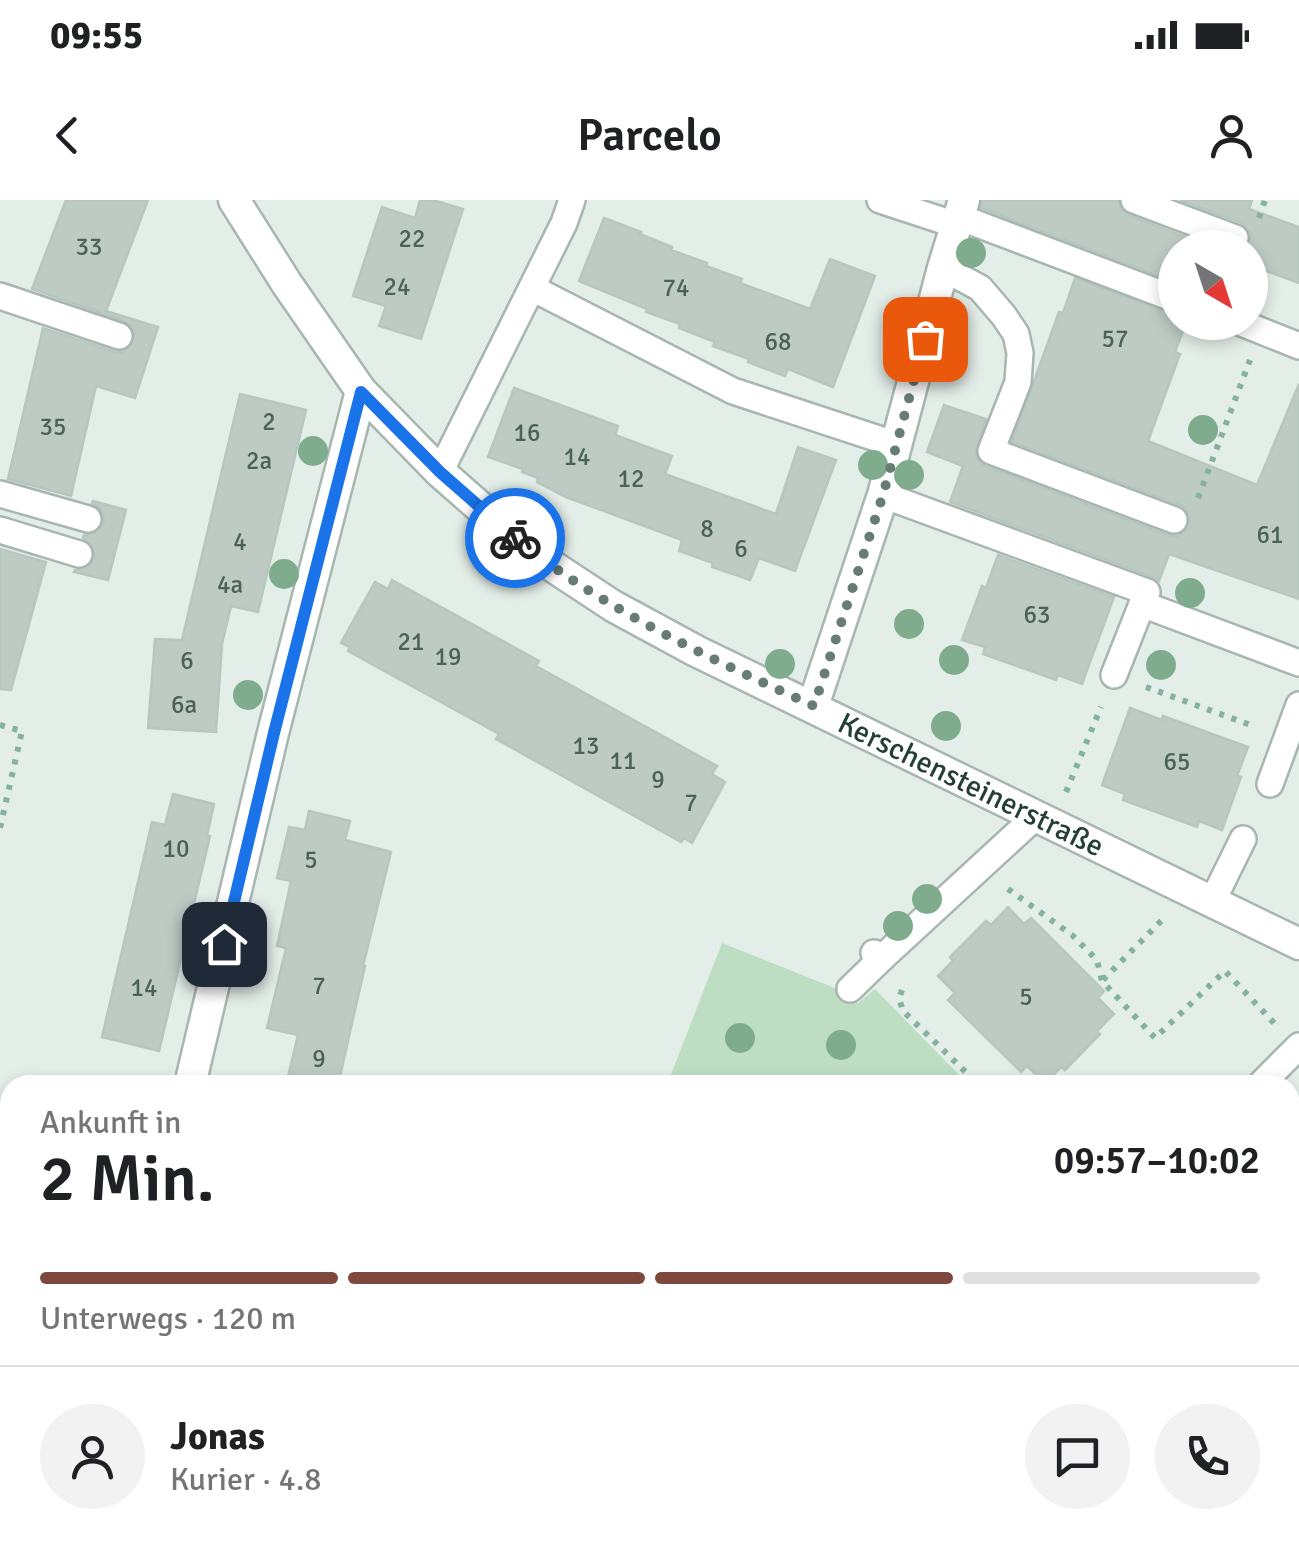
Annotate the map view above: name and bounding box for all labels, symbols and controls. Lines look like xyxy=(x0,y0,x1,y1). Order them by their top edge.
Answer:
text: 09:55 xyxy=(50,12,143,59)
icon: back xyxy=(40,108,95,163)
text: Parcelo xyxy=(577,108,722,163)
icon: person xyxy=(1204,108,1259,163)
house number: 22 xyxy=(398,223,426,254)
north arrow xyxy=(1158,230,1268,340)
map controls xyxy=(1158,230,1268,340)
house number: 33 xyxy=(75,231,103,262)
house number: 24 xyxy=(383,271,411,302)
house number: 74 xyxy=(662,272,690,303)
pin xyxy=(883,297,968,382)
icon: bag xyxy=(898,312,953,367)
house number: 57 xyxy=(1101,323,1129,354)
house number: 68 xyxy=(764,326,792,357)
house number: 2 xyxy=(262,406,276,437)
house number: 35 xyxy=(39,411,67,442)
house number: 16 xyxy=(513,417,541,448)
house number: 14 xyxy=(563,441,591,472)
house number: 2a xyxy=(246,445,272,476)
house number: 12 xyxy=(617,463,645,494)
courier xyxy=(465,488,565,588)
icon: bike xyxy=(488,511,543,566)
house number: 8 xyxy=(700,513,714,544)
house number: 61 xyxy=(1256,519,1284,550)
house number: 4 xyxy=(233,526,247,557)
house number: 6 xyxy=(734,533,748,564)
house number: 4a xyxy=(217,569,243,600)
house number: 63 xyxy=(1023,599,1051,630)
house number: 21 xyxy=(397,626,425,657)
house number: 19 xyxy=(434,641,462,672)
house number: 6 xyxy=(180,645,194,676)
house number: 6a xyxy=(171,689,197,720)
street label: Kerschensteinerstraße xyxy=(832,704,1110,865)
house number: 13 xyxy=(572,730,600,761)
house number: 11 xyxy=(609,745,637,776)
house number: 65 xyxy=(1163,746,1191,777)
house number: 9 xyxy=(651,764,665,795)
house number: 7 xyxy=(684,787,698,818)
house number: 10 xyxy=(162,833,190,864)
house number: 5 xyxy=(304,844,318,875)
pin xyxy=(182,902,267,987)
icon: home xyxy=(197,917,252,972)
house number: 7 xyxy=(312,970,326,1001)
house number: 14 xyxy=(130,972,158,1003)
house number: 5 xyxy=(1019,981,1033,1012)
house number: 9 xyxy=(312,1043,326,1074)
text: Ankunft in xyxy=(40,1103,182,1142)
text: 09:57–10:02 xyxy=(1054,1137,1260,1184)
text: 2 Min. xyxy=(40,1139,215,1219)
text: Unterwegs · 120 m xyxy=(40,1299,296,1338)
button: person xyxy=(40,1404,145,1509)
button: chat xyxy=(1025,1404,1130,1509)
button: phone xyxy=(1155,1404,1260,1509)
text: Jonas xyxy=(170,1413,265,1460)
text: Kurier · 4.8 xyxy=(170,1460,322,1499)

